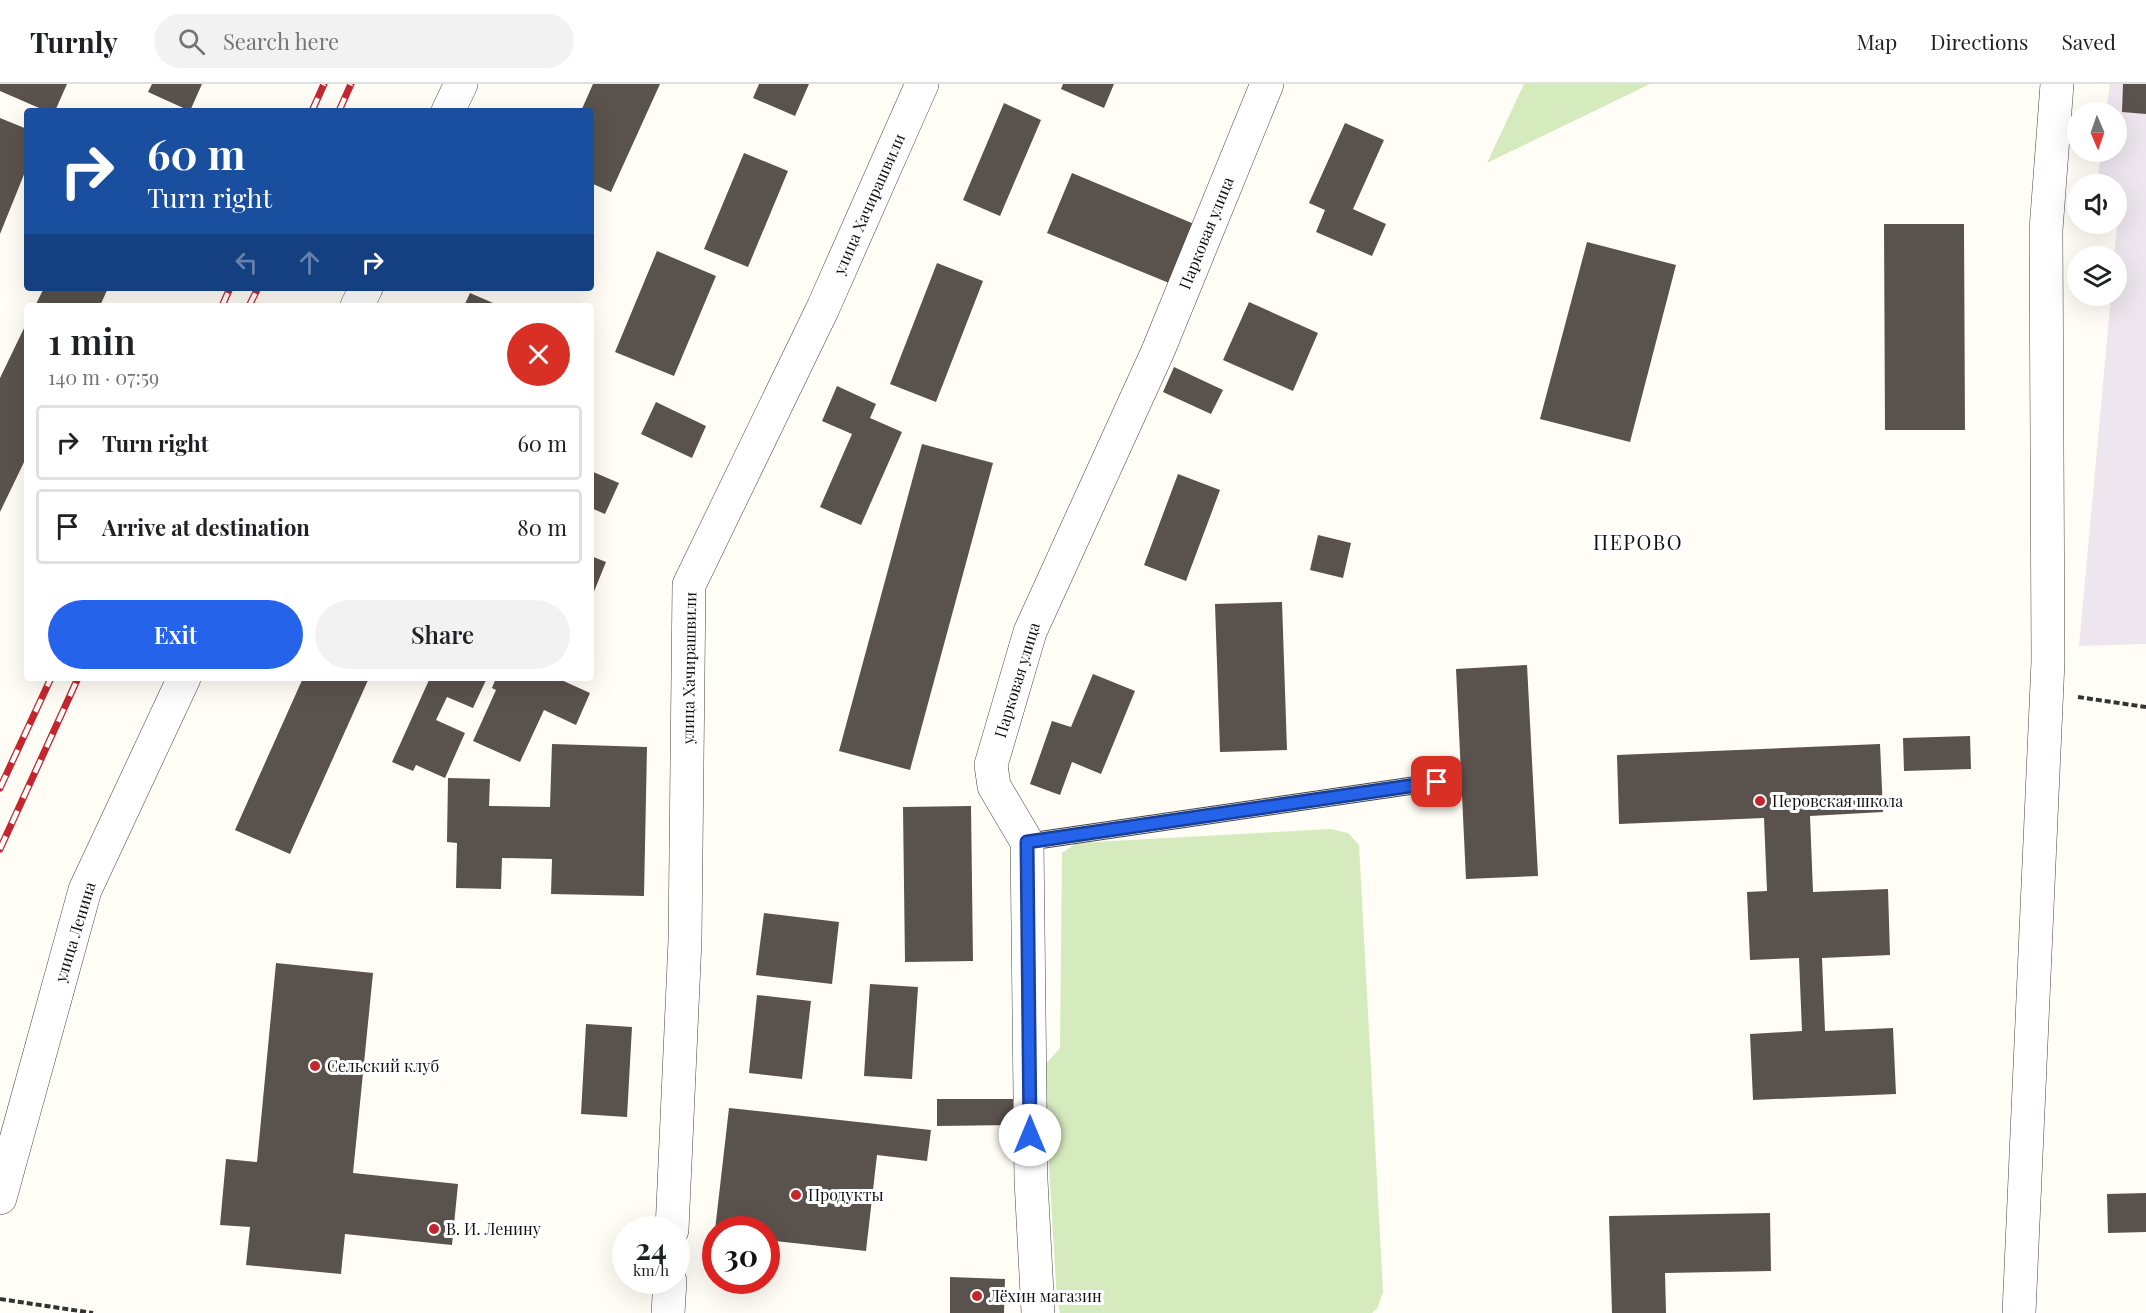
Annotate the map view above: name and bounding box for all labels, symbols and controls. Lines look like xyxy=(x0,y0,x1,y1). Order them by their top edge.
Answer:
search box xyxy=(154,14,574,68)
text: Turnly xyxy=(30,23,118,60)
icon: search xyxy=(175,25,208,58)
text: Search here xyxy=(223,26,339,56)
text: Map xyxy=(1856,27,1897,55)
text: Directions xyxy=(1930,27,2028,55)
text: Saved xyxy=(2061,27,2116,55)
north arrow xyxy=(2067,102,2127,162)
map controls xyxy=(2067,102,2127,306)
text: 60 m xyxy=(147,125,245,181)
street label: улица Хачирашвили xyxy=(828,130,909,279)
icon: right xyxy=(48,132,126,210)
street label: Парковая улица xyxy=(1173,173,1238,292)
button: sound xyxy=(2067,174,2127,234)
text: Turn right xyxy=(147,179,272,215)
icon: left xyxy=(230,246,263,279)
icon: ahead xyxy=(293,246,326,279)
icon: right xyxy=(356,246,389,279)
button: layers xyxy=(2067,246,2127,306)
text: 1 min xyxy=(48,316,136,364)
button: close xyxy=(507,323,570,386)
text: 140 m · 07:59 xyxy=(48,363,159,390)
icon: right xyxy=(51,426,84,459)
text: Turn right xyxy=(102,428,208,458)
text: 60 m xyxy=(517,428,567,458)
icon: arrive xyxy=(51,510,84,543)
text: Arrive at destination xyxy=(102,512,310,542)
text: 80 m xyxy=(517,512,567,542)
district label: ПЕРОВО xyxy=(1593,528,1683,555)
street label: улица Хачирашвили xyxy=(677,592,700,745)
button: Exit xyxy=(48,600,303,669)
button: Share xyxy=(315,600,570,669)
street label: Парковая улица xyxy=(989,620,1044,740)
pin xyxy=(1411,756,1462,807)
icon: arrive xyxy=(1420,765,1453,798)
place label: Перовская школа xyxy=(1772,790,1903,811)
marker: Перовская школа xyxy=(1753,794,1767,808)
street label: улица Ленина xyxy=(49,879,100,985)
place label: Сельский клуб xyxy=(327,1055,439,1076)
marker: Сельский клуб xyxy=(308,1059,322,1073)
position arrow xyxy=(998,1103,1062,1167)
place label: Продукты xyxy=(808,1184,884,1205)
marker: Продукты xyxy=(789,1188,803,1202)
speed limit sign: 30 xyxy=(702,1216,780,1294)
place label: В. И. Ленину xyxy=(446,1218,541,1239)
marker: В. И. Ленину xyxy=(427,1222,441,1236)
text: 24 xyxy=(635,1228,667,1268)
text: km/h xyxy=(633,1260,669,1280)
place label: Лёхин магазин xyxy=(988,1285,1102,1306)
marker: Лёхин магазин xyxy=(970,1289,984,1303)

